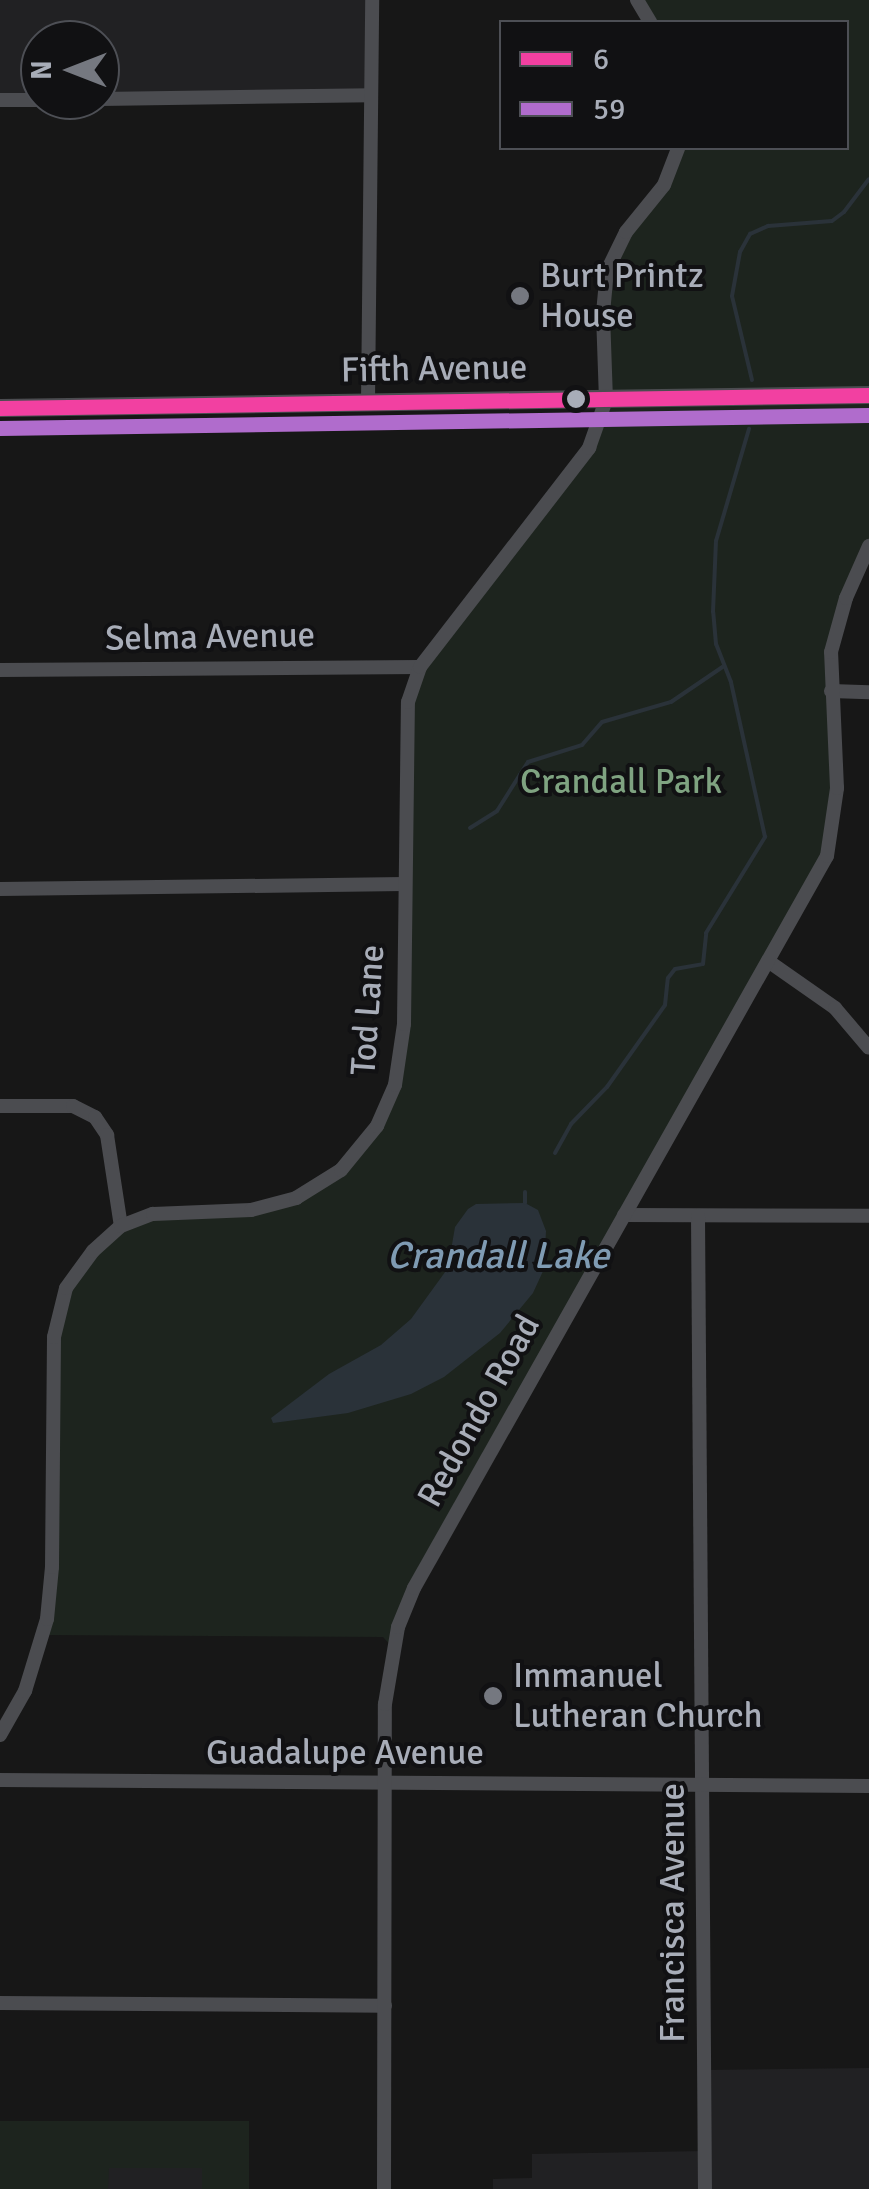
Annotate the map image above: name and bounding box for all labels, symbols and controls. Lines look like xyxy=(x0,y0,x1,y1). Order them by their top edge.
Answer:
north arrow xyxy=(20,20,120,120)
legend xyxy=(499,20,849,150)
text: 6 xyxy=(593,41,609,78)
text: N xyxy=(25,60,59,80)
text: 59 xyxy=(593,91,625,128)
place label: Burt Printz House xyxy=(540,255,704,337)
marker: Burt Printz House xyxy=(509,285,531,307)
street label: Fifth Avenue xyxy=(340,346,528,392)
unlabelled marker xyxy=(566,389,586,409)
street label: Selma Avenue xyxy=(105,614,315,660)
park label: Crandall Park xyxy=(520,761,722,803)
street label: Tod Lane xyxy=(342,943,394,1077)
water label: Crandall Lake xyxy=(387,1233,609,1279)
street label: Redondo Road xyxy=(409,1308,549,1514)
place label: Immanuel Lutheran Church xyxy=(513,1655,763,1737)
marker: Immanuel Lutheran Church xyxy=(482,1685,504,1707)
street label: Guadalupe Avenue xyxy=(206,1732,484,1774)
street label: Francisca Avenue xyxy=(652,1783,694,2043)

